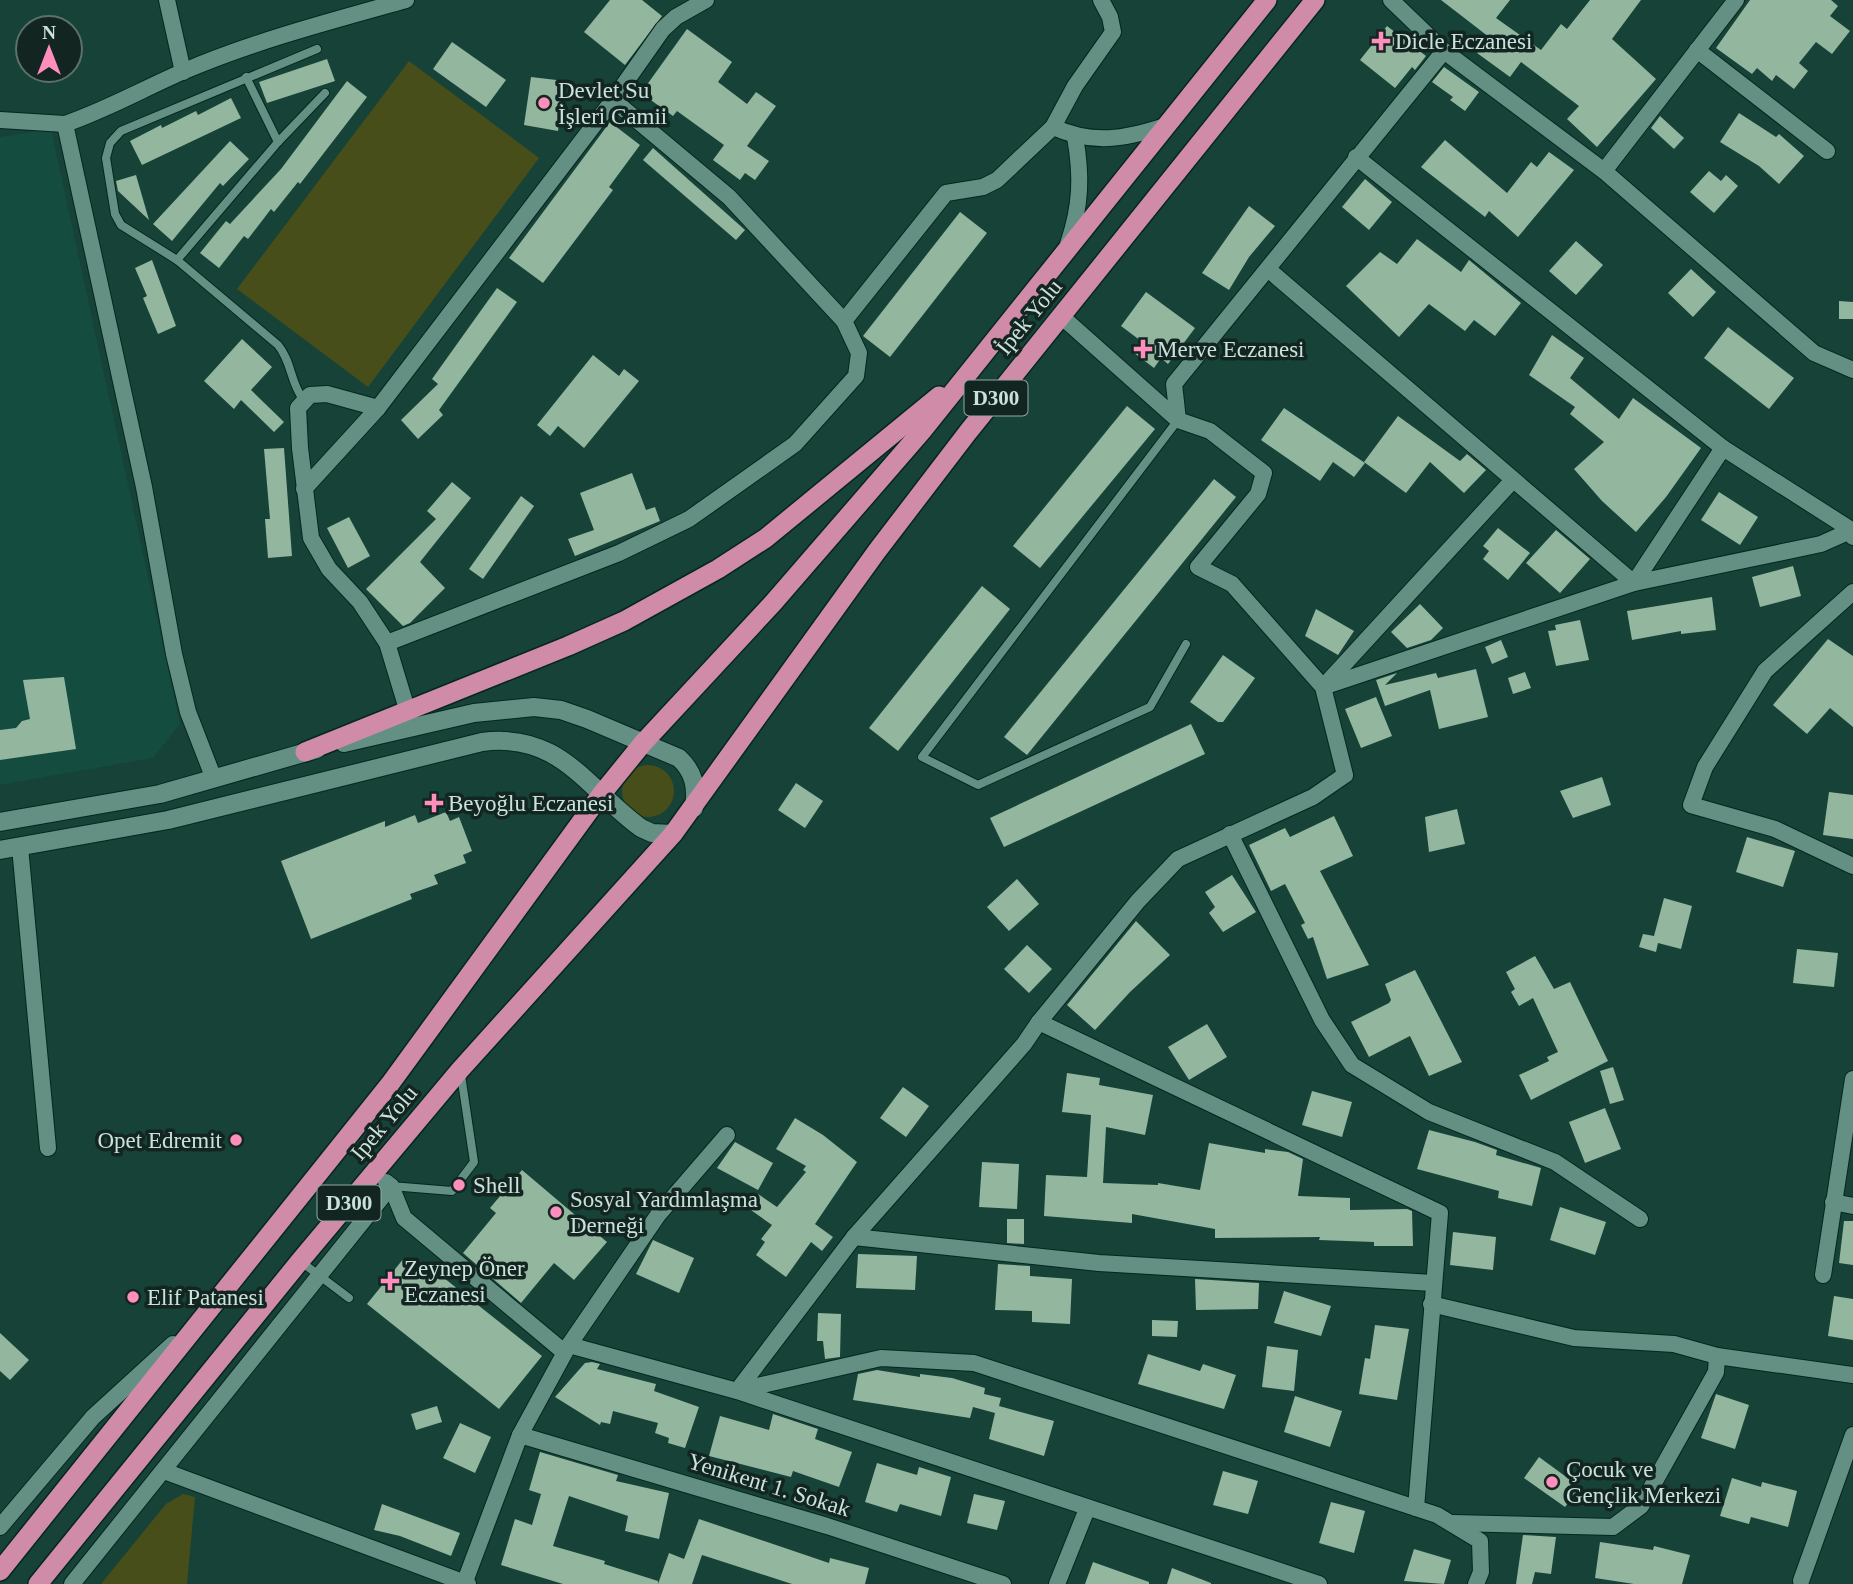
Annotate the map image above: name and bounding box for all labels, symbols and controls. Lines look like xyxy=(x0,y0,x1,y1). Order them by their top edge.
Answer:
north arrow xyxy=(14,14,84,84)
text: N xyxy=(42,22,56,43)
place label: Dicle Eczanesi xyxy=(1395,29,1532,54)
marker: Dicle Eczanesi xyxy=(1373,33,1389,49)
place label: Devlet Su İşleri Camii xyxy=(558,78,667,129)
marker: Devlet Su İşleri Camii xyxy=(536,95,552,111)
street label: İpek Yolu xyxy=(991,274,1067,360)
place label: Merve Eczanesi xyxy=(1157,337,1305,362)
marker: Merve Eczanesi xyxy=(1135,341,1151,357)
road number: D300 xyxy=(964,380,1028,416)
place label: Beyoğlu Eczanesi xyxy=(448,791,613,816)
marker: Beyoğlu Eczanesi xyxy=(426,795,442,811)
street label: Ipek Yolu xyxy=(346,1080,423,1165)
place label: Opet Edremit xyxy=(97,1128,223,1153)
marker: Opet Edremit xyxy=(228,1132,244,1148)
place label: Shell xyxy=(473,1173,520,1198)
marker: Shell xyxy=(451,1177,467,1193)
road number: D300 xyxy=(318,1186,380,1220)
place label: Sosyal Yardımlaşma Derneği xyxy=(570,1187,758,1238)
marker: Sosyal Yardımlaşma Derneği xyxy=(548,1204,564,1220)
place label: Zeynep Öner Eczanesi xyxy=(404,1256,525,1307)
marker: Zeynep Öner Eczanesi xyxy=(382,1273,398,1289)
place label: Elif Patanesi xyxy=(147,1285,264,1310)
marker: Elif Patanesi xyxy=(125,1289,141,1305)
street label: Yenikent 1. Sokak xyxy=(685,1448,854,1522)
place label: Çocuk ve Gençlik Merkezi xyxy=(1566,1457,1721,1508)
marker: Çocuk ve Gençlik Merkezi xyxy=(1544,1474,1560,1490)

